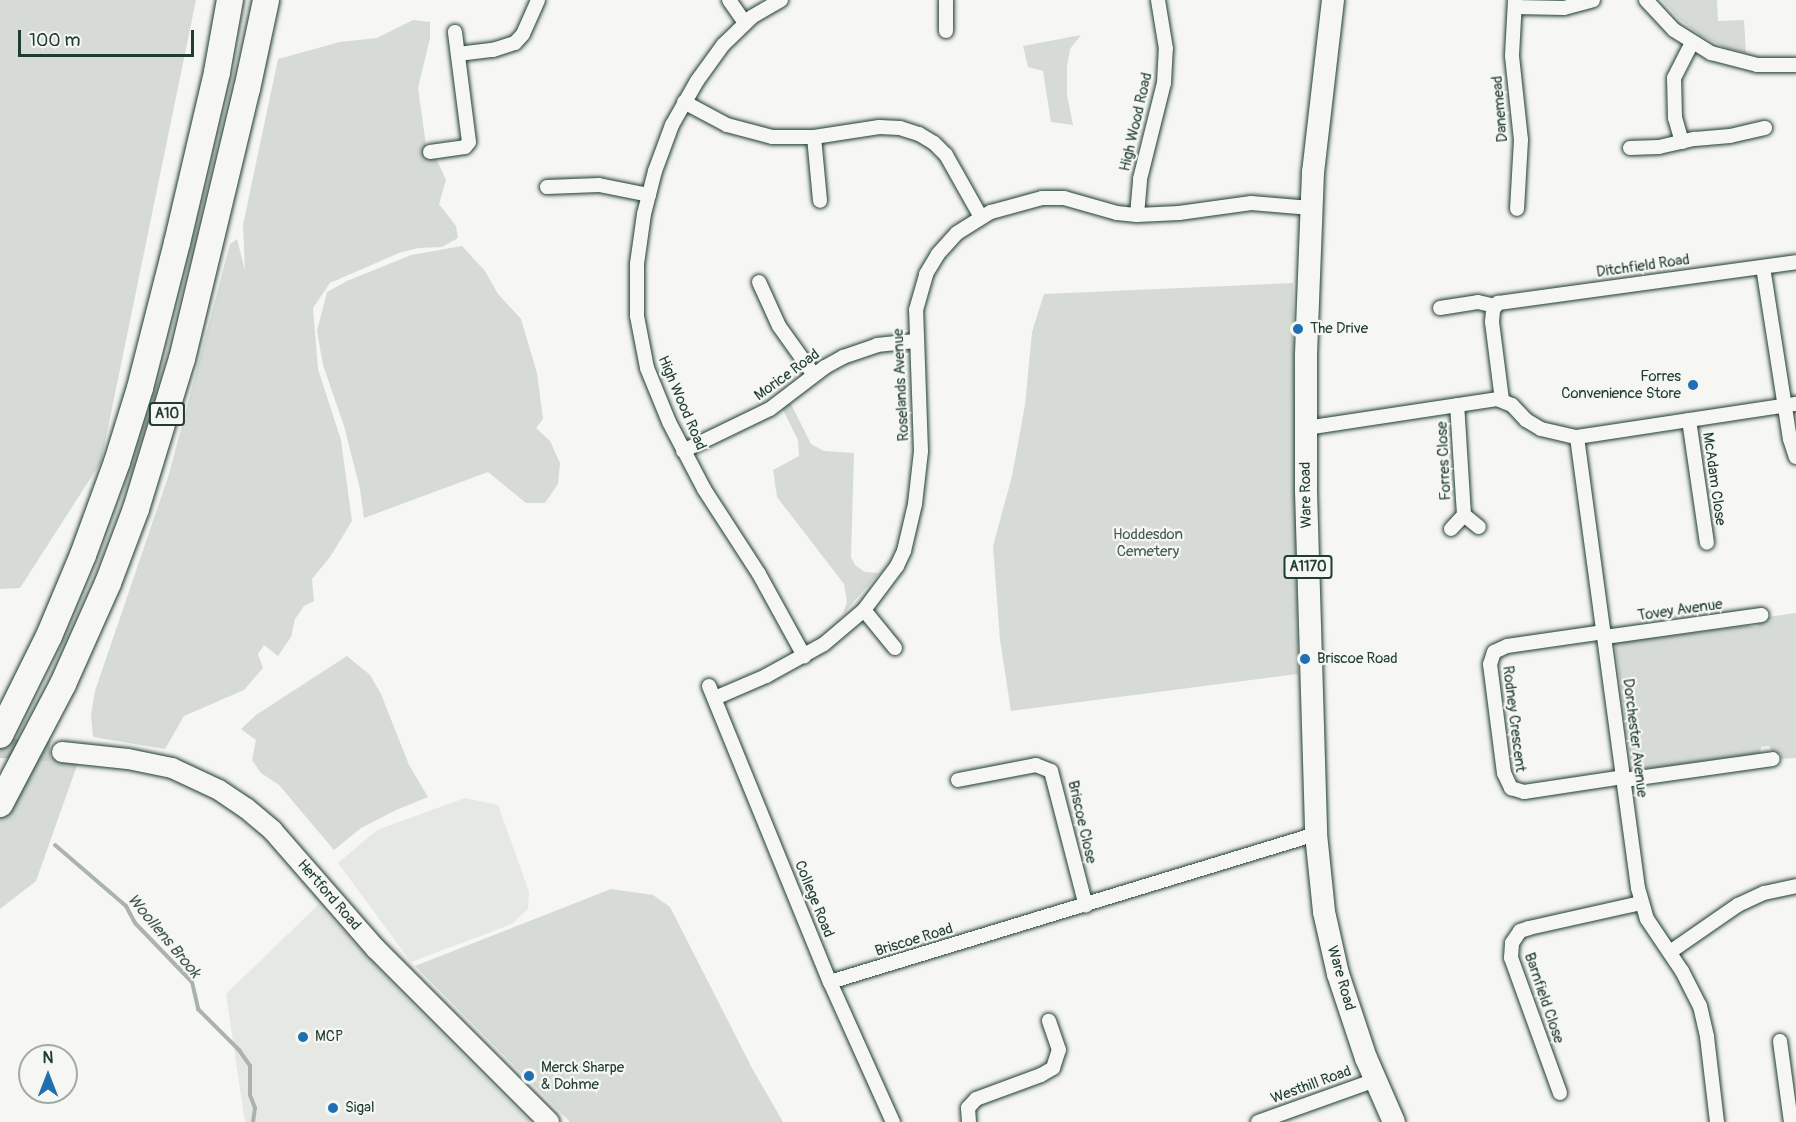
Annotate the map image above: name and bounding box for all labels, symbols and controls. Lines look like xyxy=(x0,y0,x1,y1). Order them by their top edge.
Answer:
scale bar xyxy=(21,18,196,56)
text: 100 m xyxy=(29,29,81,52)
street label: High Wood Road xyxy=(1116,71,1156,173)
street label: Danemead xyxy=(1488,75,1512,143)
street label: Ditchfield Road xyxy=(1595,251,1691,281)
place label: The Drive xyxy=(1310,320,1368,338)
marker: The Drive xyxy=(1291,322,1305,336)
street label: Roselands Avenue xyxy=(889,328,913,442)
street label: Morice Road xyxy=(751,345,823,405)
street label: High Wood Road xyxy=(654,353,710,453)
place label: Forres Convenience Store xyxy=(1561,367,1681,402)
marker: Forres Convenience Store xyxy=(1686,378,1700,392)
road number: A10 xyxy=(148,403,186,425)
street label: Forres Close xyxy=(1433,421,1455,501)
street label: McAdam Close xyxy=(1699,431,1729,527)
street label: Ware Road xyxy=(1296,462,1316,528)
park label: Hoddesdon Cemetery xyxy=(1113,525,1183,560)
road number: A1170 xyxy=(1282,556,1334,578)
street label: Tovey Avenue xyxy=(1636,595,1724,625)
place label: Briscoe Road xyxy=(1317,650,1398,668)
marker: Briscoe Road xyxy=(1298,652,1312,666)
street label: Rodney Crescent xyxy=(1499,665,1529,773)
street label: Dorchester Avenue xyxy=(1619,677,1651,799)
street label: Briscoe Close xyxy=(1064,779,1100,865)
street label: Hertford Road xyxy=(293,856,365,934)
street label: College Road xyxy=(790,858,838,940)
water label: Woollens Brook xyxy=(123,890,205,982)
street label: Briscoe Road xyxy=(873,920,955,960)
street label: Ware Road xyxy=(1323,944,1359,1012)
street label: Barnfield Close xyxy=(1520,950,1568,1046)
place label: MCP xyxy=(315,1028,343,1046)
marker: MCP xyxy=(296,1030,310,1044)
north arrow xyxy=(18,1044,78,1104)
text: N xyxy=(43,1048,53,1068)
place label: Merck Sharpe & Dohme xyxy=(541,1058,624,1093)
street label: Westhill Road xyxy=(1268,1062,1354,1108)
marker: Merck Sharpe & Dohme xyxy=(522,1069,536,1083)
place label: Sigal xyxy=(345,1099,375,1117)
marker: Sigal xyxy=(326,1101,340,1115)

